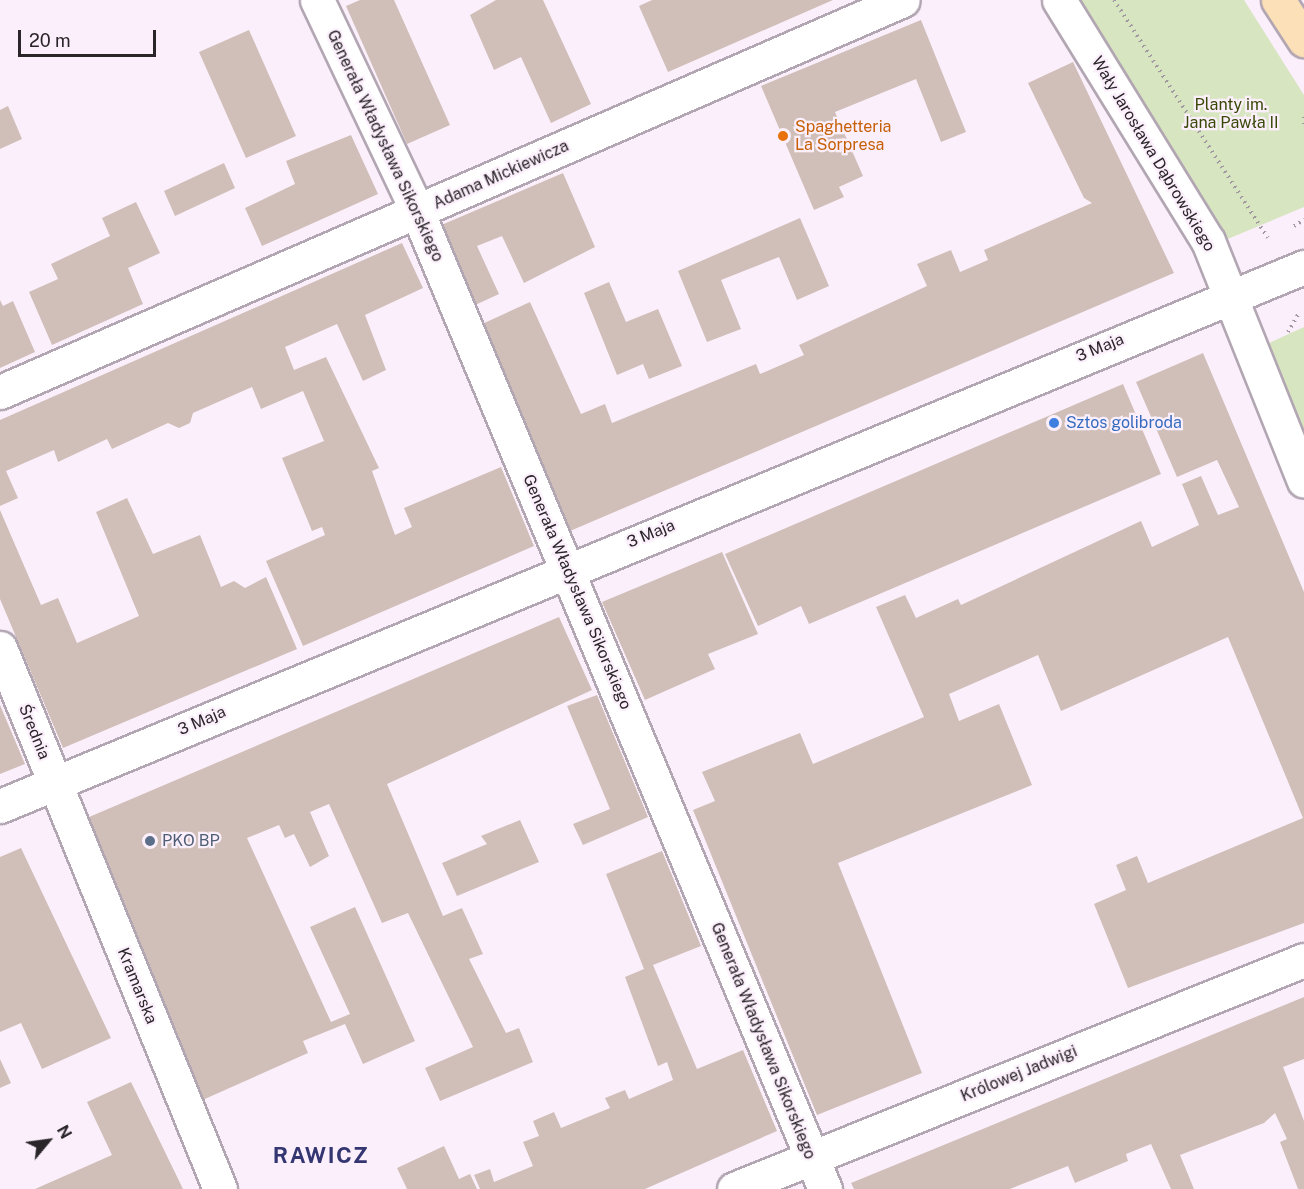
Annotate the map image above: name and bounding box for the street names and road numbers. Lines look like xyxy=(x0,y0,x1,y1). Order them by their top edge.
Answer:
street label: Generała Władysława Sikorskiego xyxy=(323,27,447,265)
street label: Wały Jarosława Dąbrowskiego xyxy=(1087,53,1219,255)
street label: Adama Mickiewicza xyxy=(430,136,572,214)
street label: 3 Maja xyxy=(1073,330,1127,366)
street label: Generała Władysława Sikorskiego xyxy=(519,471,635,713)
street label: 3 Maja xyxy=(624,516,678,552)
street label: Średnia xyxy=(14,702,54,762)
street label: 3 Maja xyxy=(175,702,229,740)
street label: Generała Władysława Sikorskiego xyxy=(707,920,819,1162)
street label: Kramarska xyxy=(113,945,161,1027)
street label: Królowej Jadwigi xyxy=(958,1042,1080,1106)

